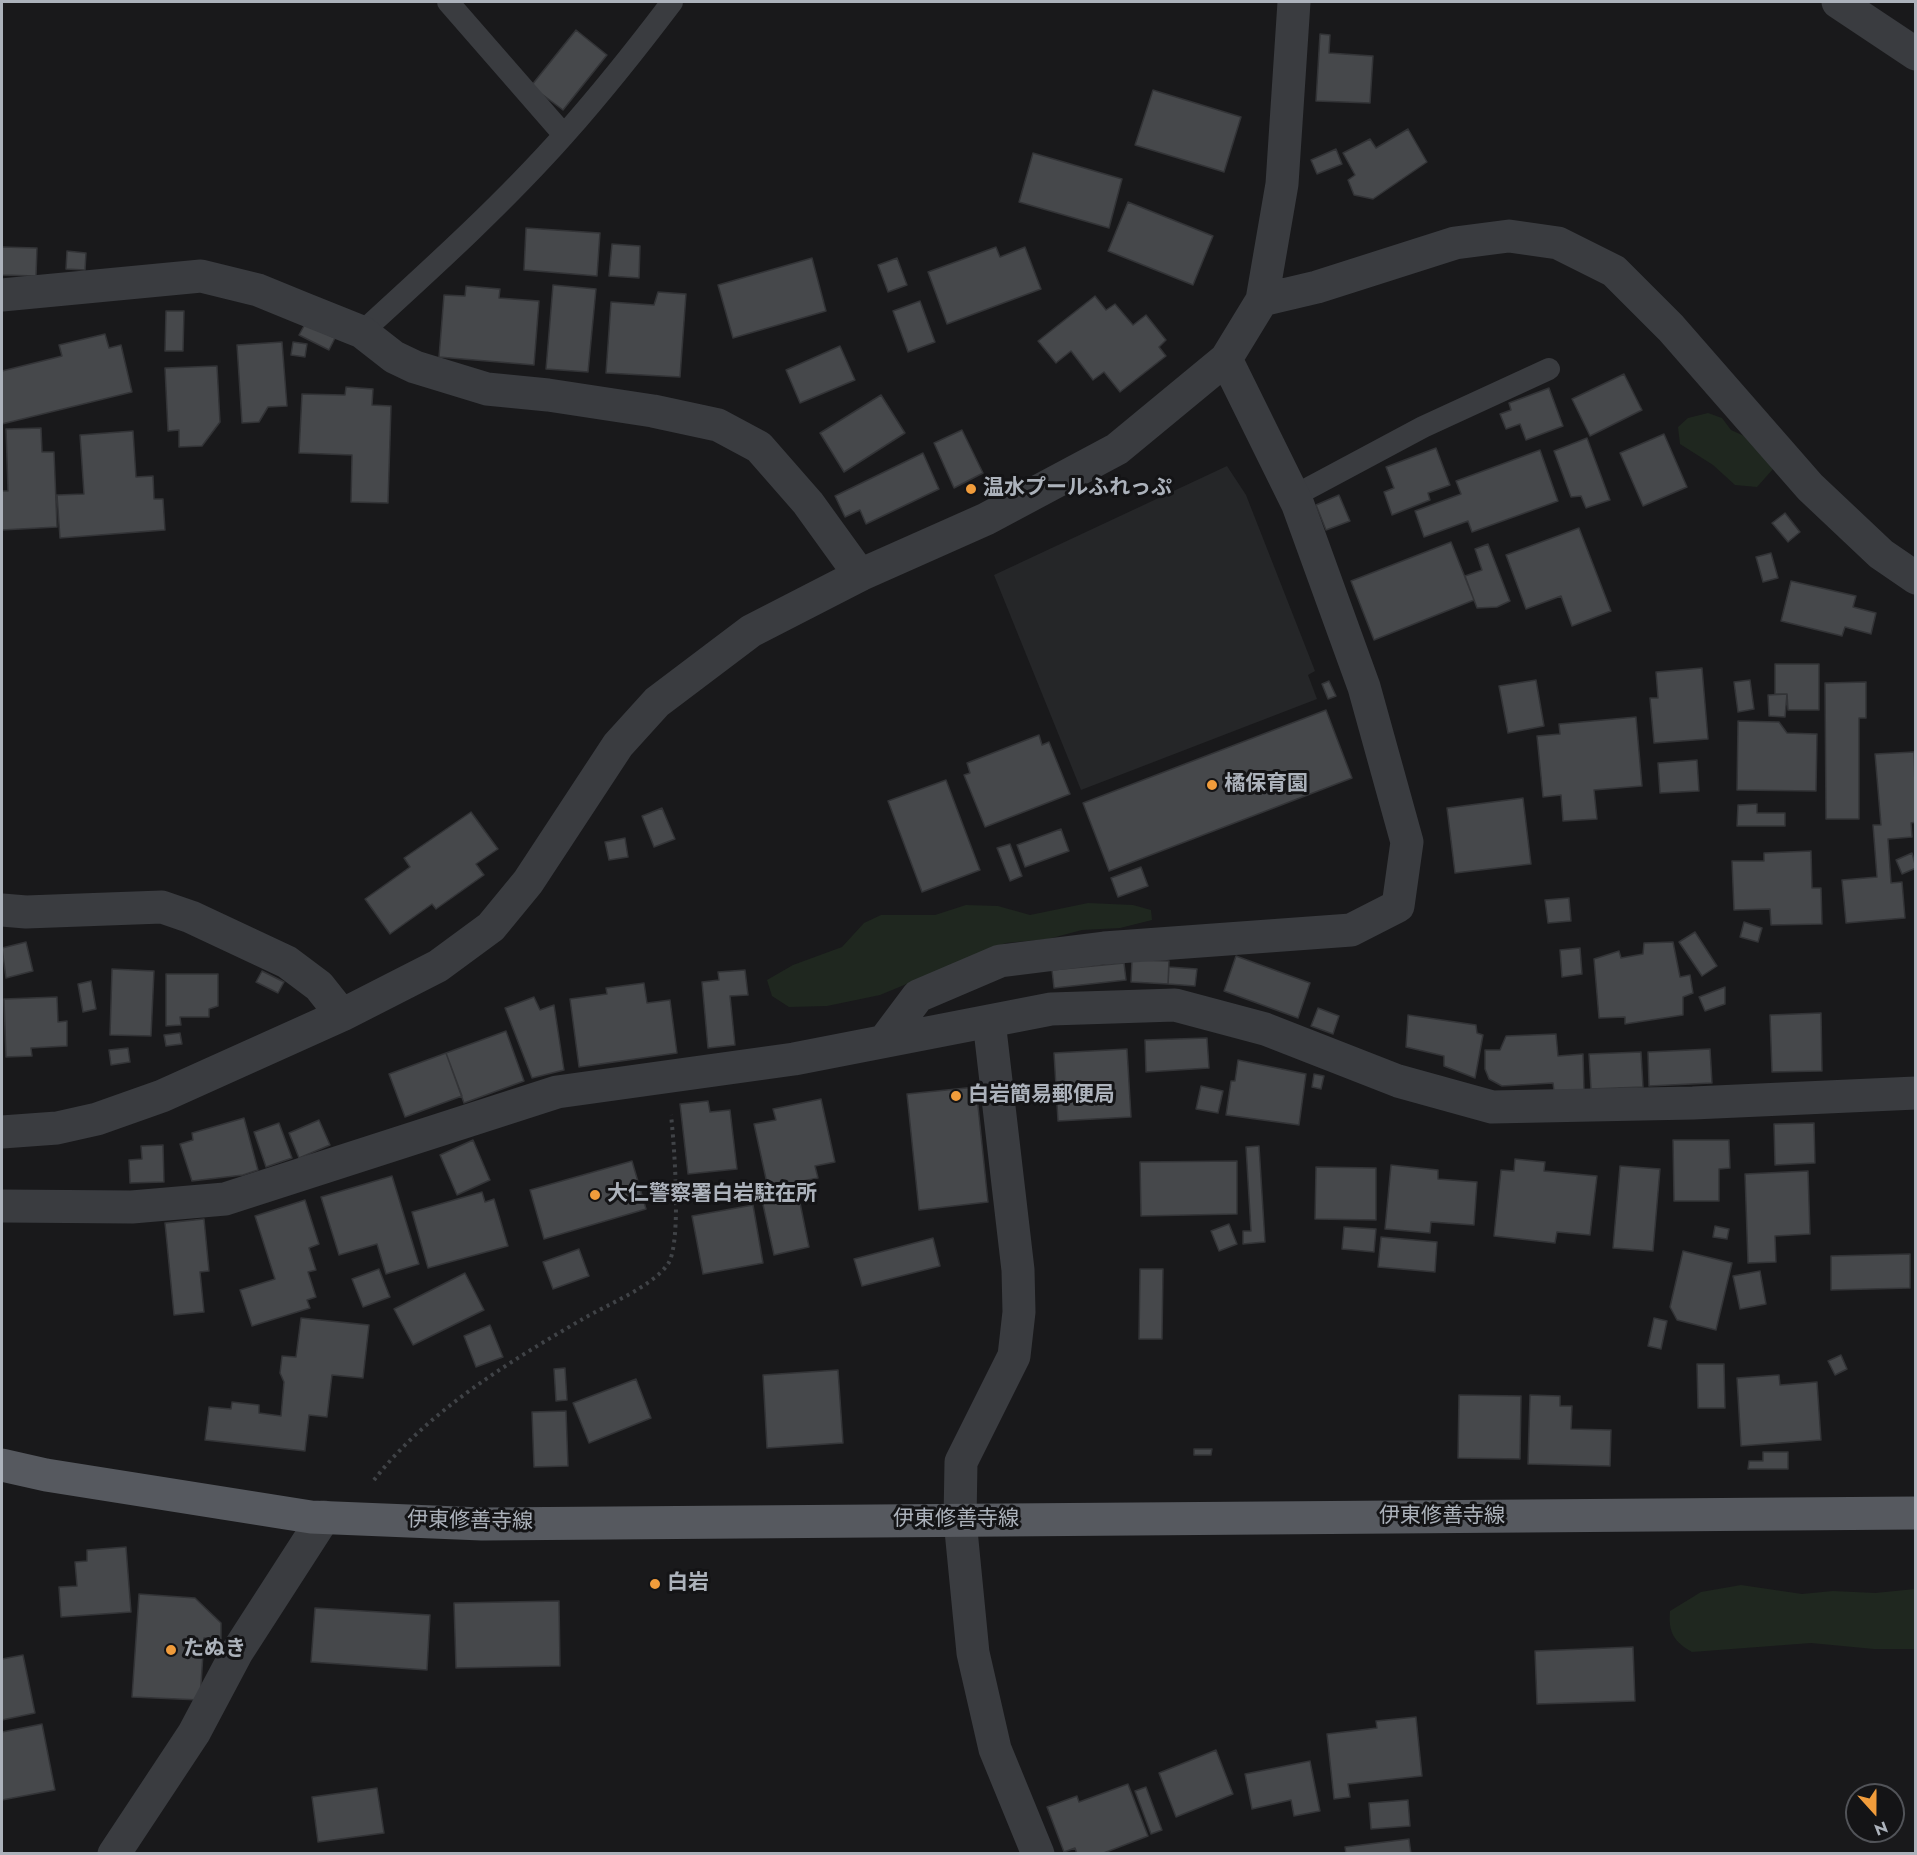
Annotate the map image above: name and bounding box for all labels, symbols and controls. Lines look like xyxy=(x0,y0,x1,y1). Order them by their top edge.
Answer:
place label: 温水プールふれっぷ xyxy=(983,476,1172,502)
marker: 温水プールふれっぷ xyxy=(964,482,978,496)
place label: 橘保育園 xyxy=(1224,772,1308,798)
marker: 橘保育園 xyxy=(1205,778,1219,792)
place label: 白岩簡易郵便局 xyxy=(968,1083,1115,1109)
marker: 白岩簡易郵便局 xyxy=(949,1089,963,1103)
place label: 大仁警察署白岩駐在所 xyxy=(607,1182,817,1208)
marker: 大仁警察署白岩駐在所 xyxy=(588,1188,602,1202)
street label: 伊東修善寺線 xyxy=(1379,1504,1505,1530)
street label: 伊東修善寺線 xyxy=(893,1507,1019,1533)
street label: 伊東修善寺線 xyxy=(407,1508,533,1536)
place label: 白岩 xyxy=(667,1571,709,1597)
marker: 白岩 xyxy=(648,1577,662,1591)
place label: たぬき xyxy=(183,1637,246,1663)
marker: たぬき xyxy=(164,1643,178,1657)
north arrow xyxy=(1845,1783,1905,1843)
text: N xyxy=(1871,1815,1891,1841)

